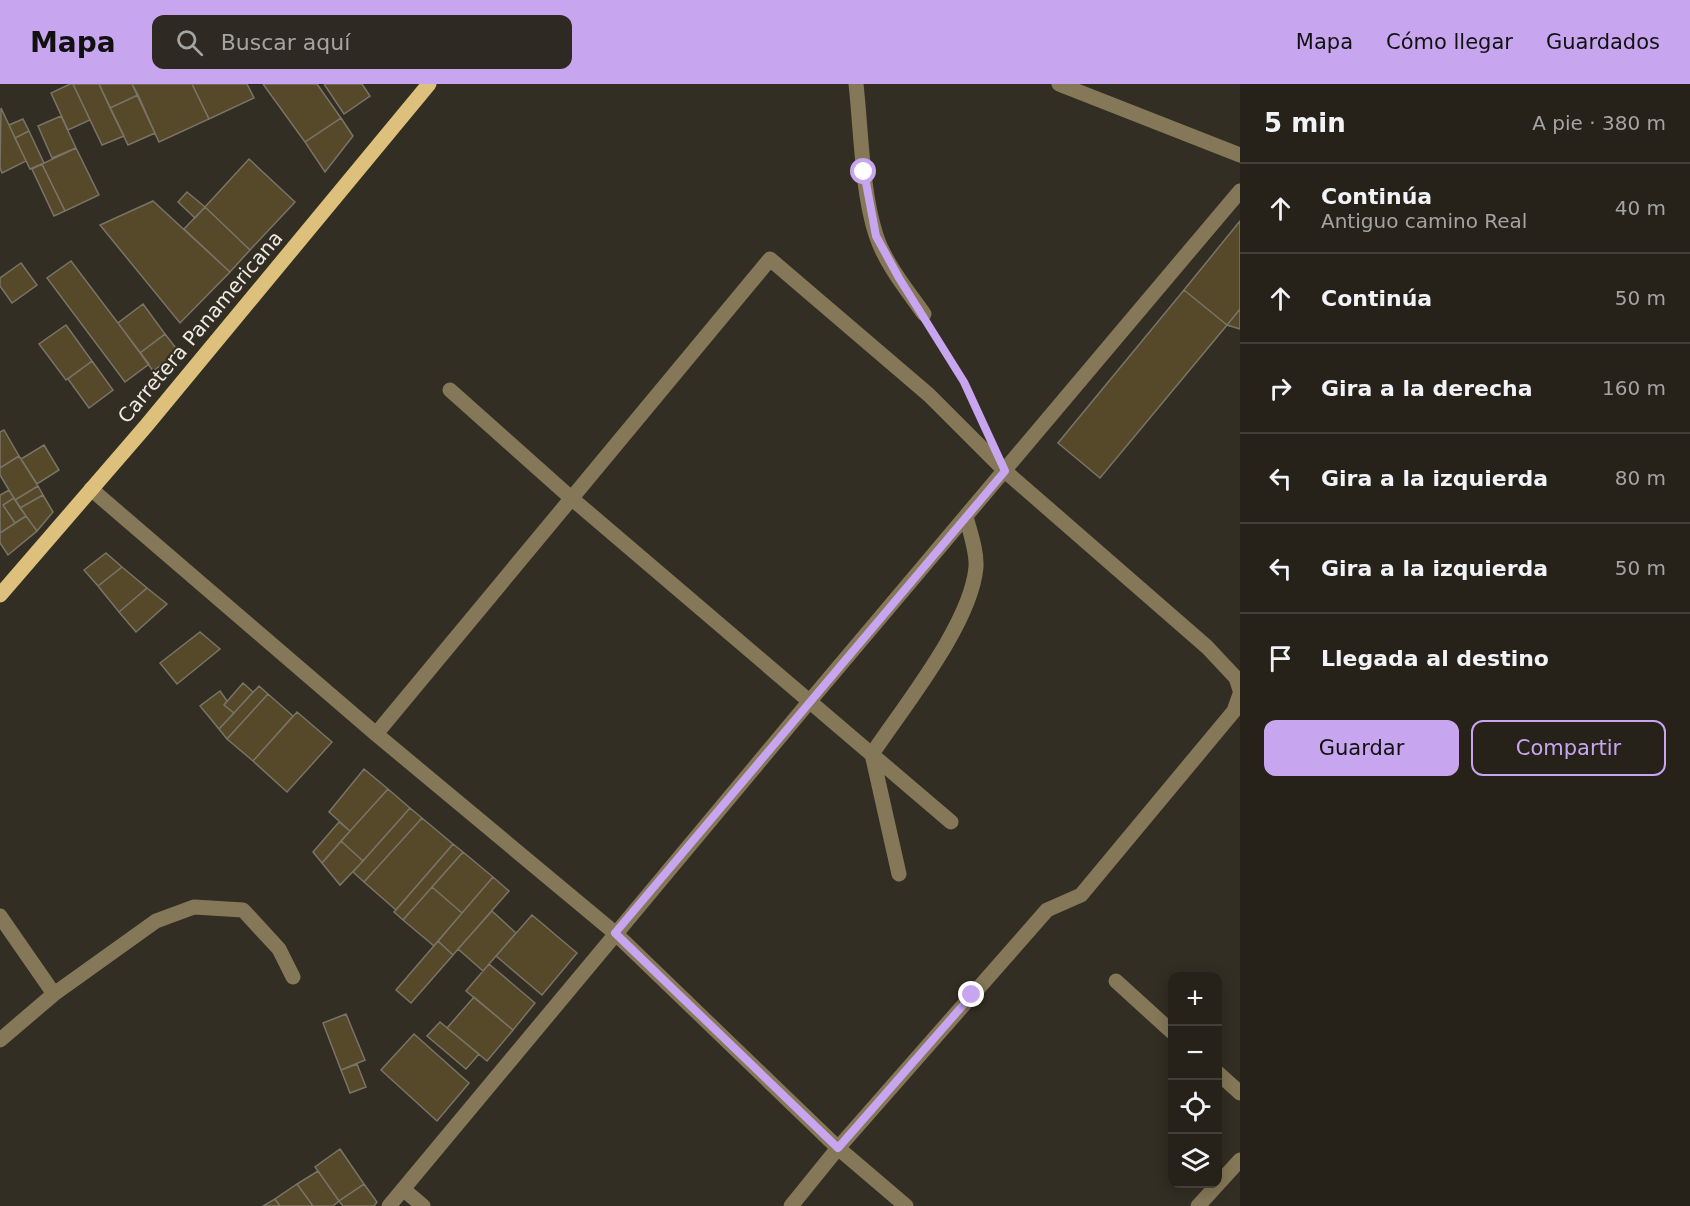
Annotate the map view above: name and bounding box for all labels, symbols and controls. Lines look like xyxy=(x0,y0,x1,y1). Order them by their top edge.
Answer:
search box xyxy=(152,15,572,69)
text: Mapa xyxy=(30,26,116,59)
icon: search xyxy=(173,26,206,59)
text: Buscar aquí xyxy=(221,30,350,55)
text: Mapa xyxy=(1296,30,1353,54)
text: Cómo llegar xyxy=(1386,30,1513,54)
text: Guardados xyxy=(1546,30,1660,54)
text: 5 min xyxy=(1264,108,1346,138)
text: A pie · 380 m xyxy=(1532,111,1666,135)
route start xyxy=(850,158,876,184)
text: Continúa xyxy=(1321,184,1432,209)
icon: ahead xyxy=(1264,192,1297,225)
text: 40 m xyxy=(1615,196,1666,220)
text: Antiguo camino Real xyxy=(1321,209,1527,233)
street label: Carretera Panamericana xyxy=(113,226,287,428)
icon: ahead xyxy=(1264,282,1297,315)
text: Continúa xyxy=(1321,286,1432,311)
text: 50 m xyxy=(1615,286,1666,310)
icon: right xyxy=(1264,372,1297,405)
text: Gira a la derecha xyxy=(1321,376,1533,401)
text: 160 m xyxy=(1602,376,1666,400)
icon: left xyxy=(1264,462,1297,495)
text: Gira a la izquierda xyxy=(1321,466,1548,491)
text: 80 m xyxy=(1615,466,1666,490)
icon: left xyxy=(1264,552,1297,585)
text: Gira a la izquierda xyxy=(1321,556,1548,581)
text: 50 m xyxy=(1615,556,1666,580)
icon: arrive xyxy=(1264,642,1297,675)
text: Llegada al destino xyxy=(1321,646,1549,671)
button: Guardar xyxy=(1264,720,1459,776)
button: Compartir xyxy=(1471,720,1666,776)
map controls xyxy=(1168,972,1222,1188)
button: + xyxy=(1168,972,1222,1026)
route end xyxy=(958,981,984,1007)
button: − xyxy=(1168,1026,1222,1080)
button: locate xyxy=(1168,1080,1222,1134)
button: layers xyxy=(1168,1134,1222,1188)

